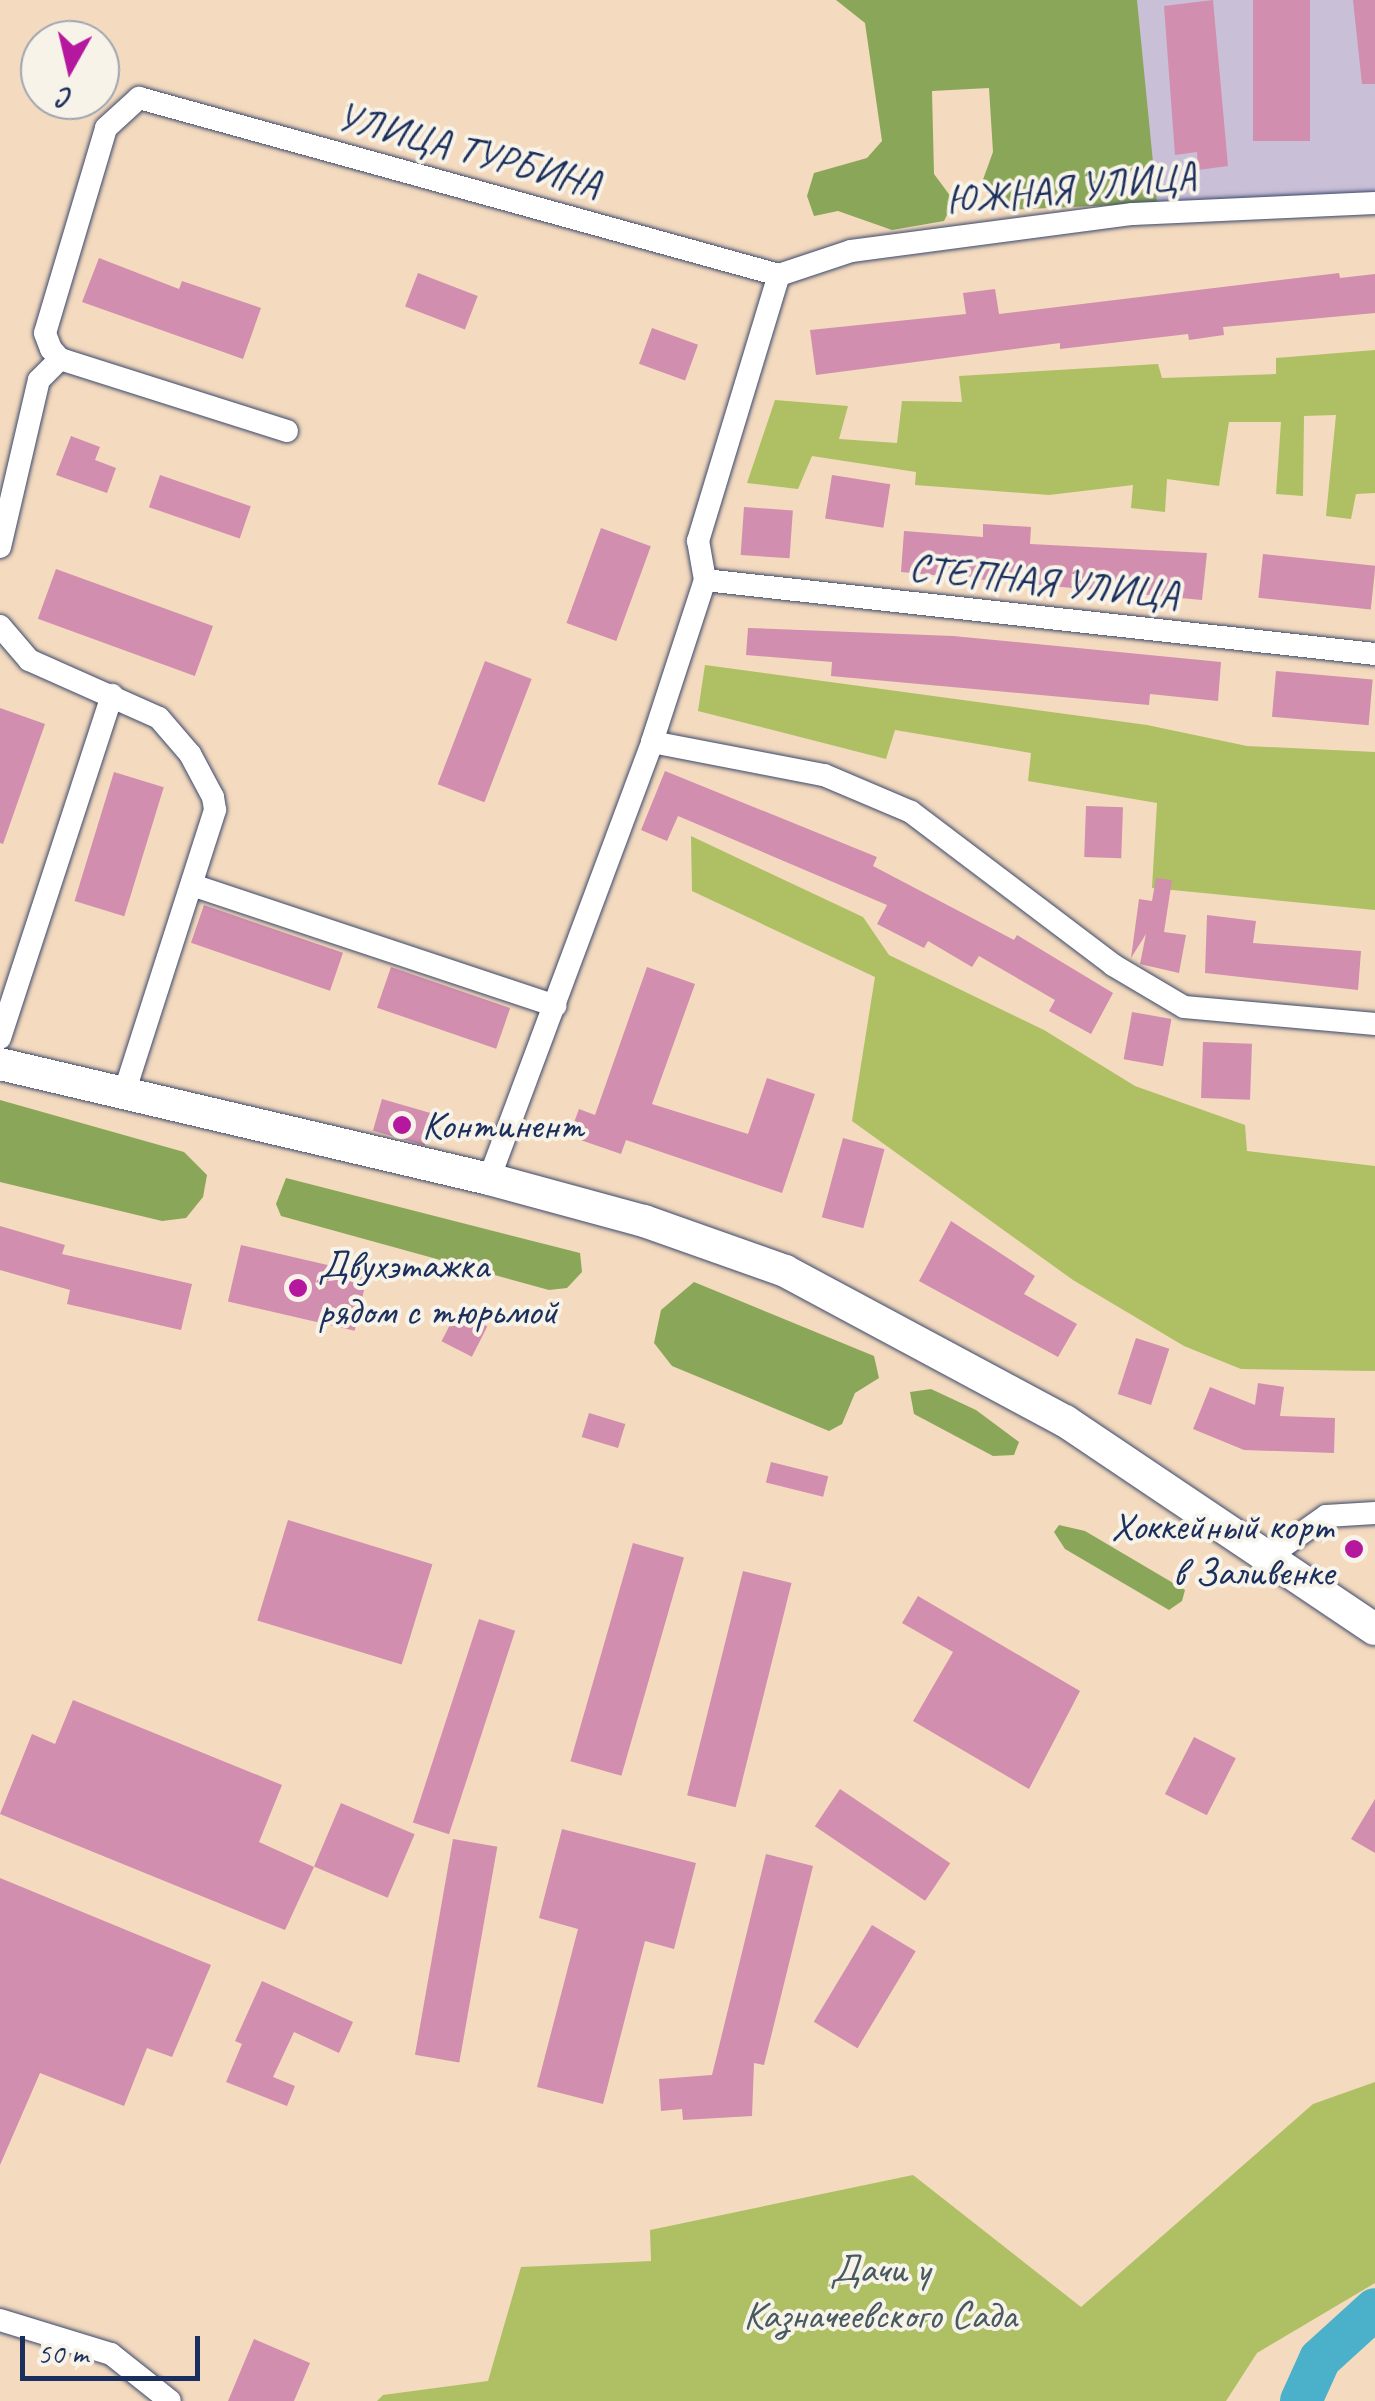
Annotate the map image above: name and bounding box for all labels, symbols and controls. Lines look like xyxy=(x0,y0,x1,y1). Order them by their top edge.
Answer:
north arrow xyxy=(20,20,120,120)
text: С xyxy=(57,80,75,117)
street label: УЛИЦА ТУРБИНА xyxy=(332,92,606,208)
street label: ЮЖНАЯ УЛИЦА xyxy=(944,151,1198,225)
street label: СТЕПНАЯ УЛИЦА xyxy=(906,543,1182,619)
place label: Континент xyxy=(422,1101,583,1149)
marker: Континент xyxy=(391,1114,413,1136)
place label: Двухэтажка рядом с тюрьмой xyxy=(318,1241,549,1335)
marker: Двухэтажка рядом с тюрьмой xyxy=(287,1277,309,1299)
place label: Хоккейный корт в Заливенке xyxy=(1111,1502,1334,1596)
marker: Хоккейный корт в Заливенке xyxy=(1343,1538,1365,1560)
park label: Дачи у Казначеевского Сада xyxy=(743,2245,1017,2339)
scale bar xyxy=(25,2316,205,2378)
text: 50 m xyxy=(37,2334,88,2372)

